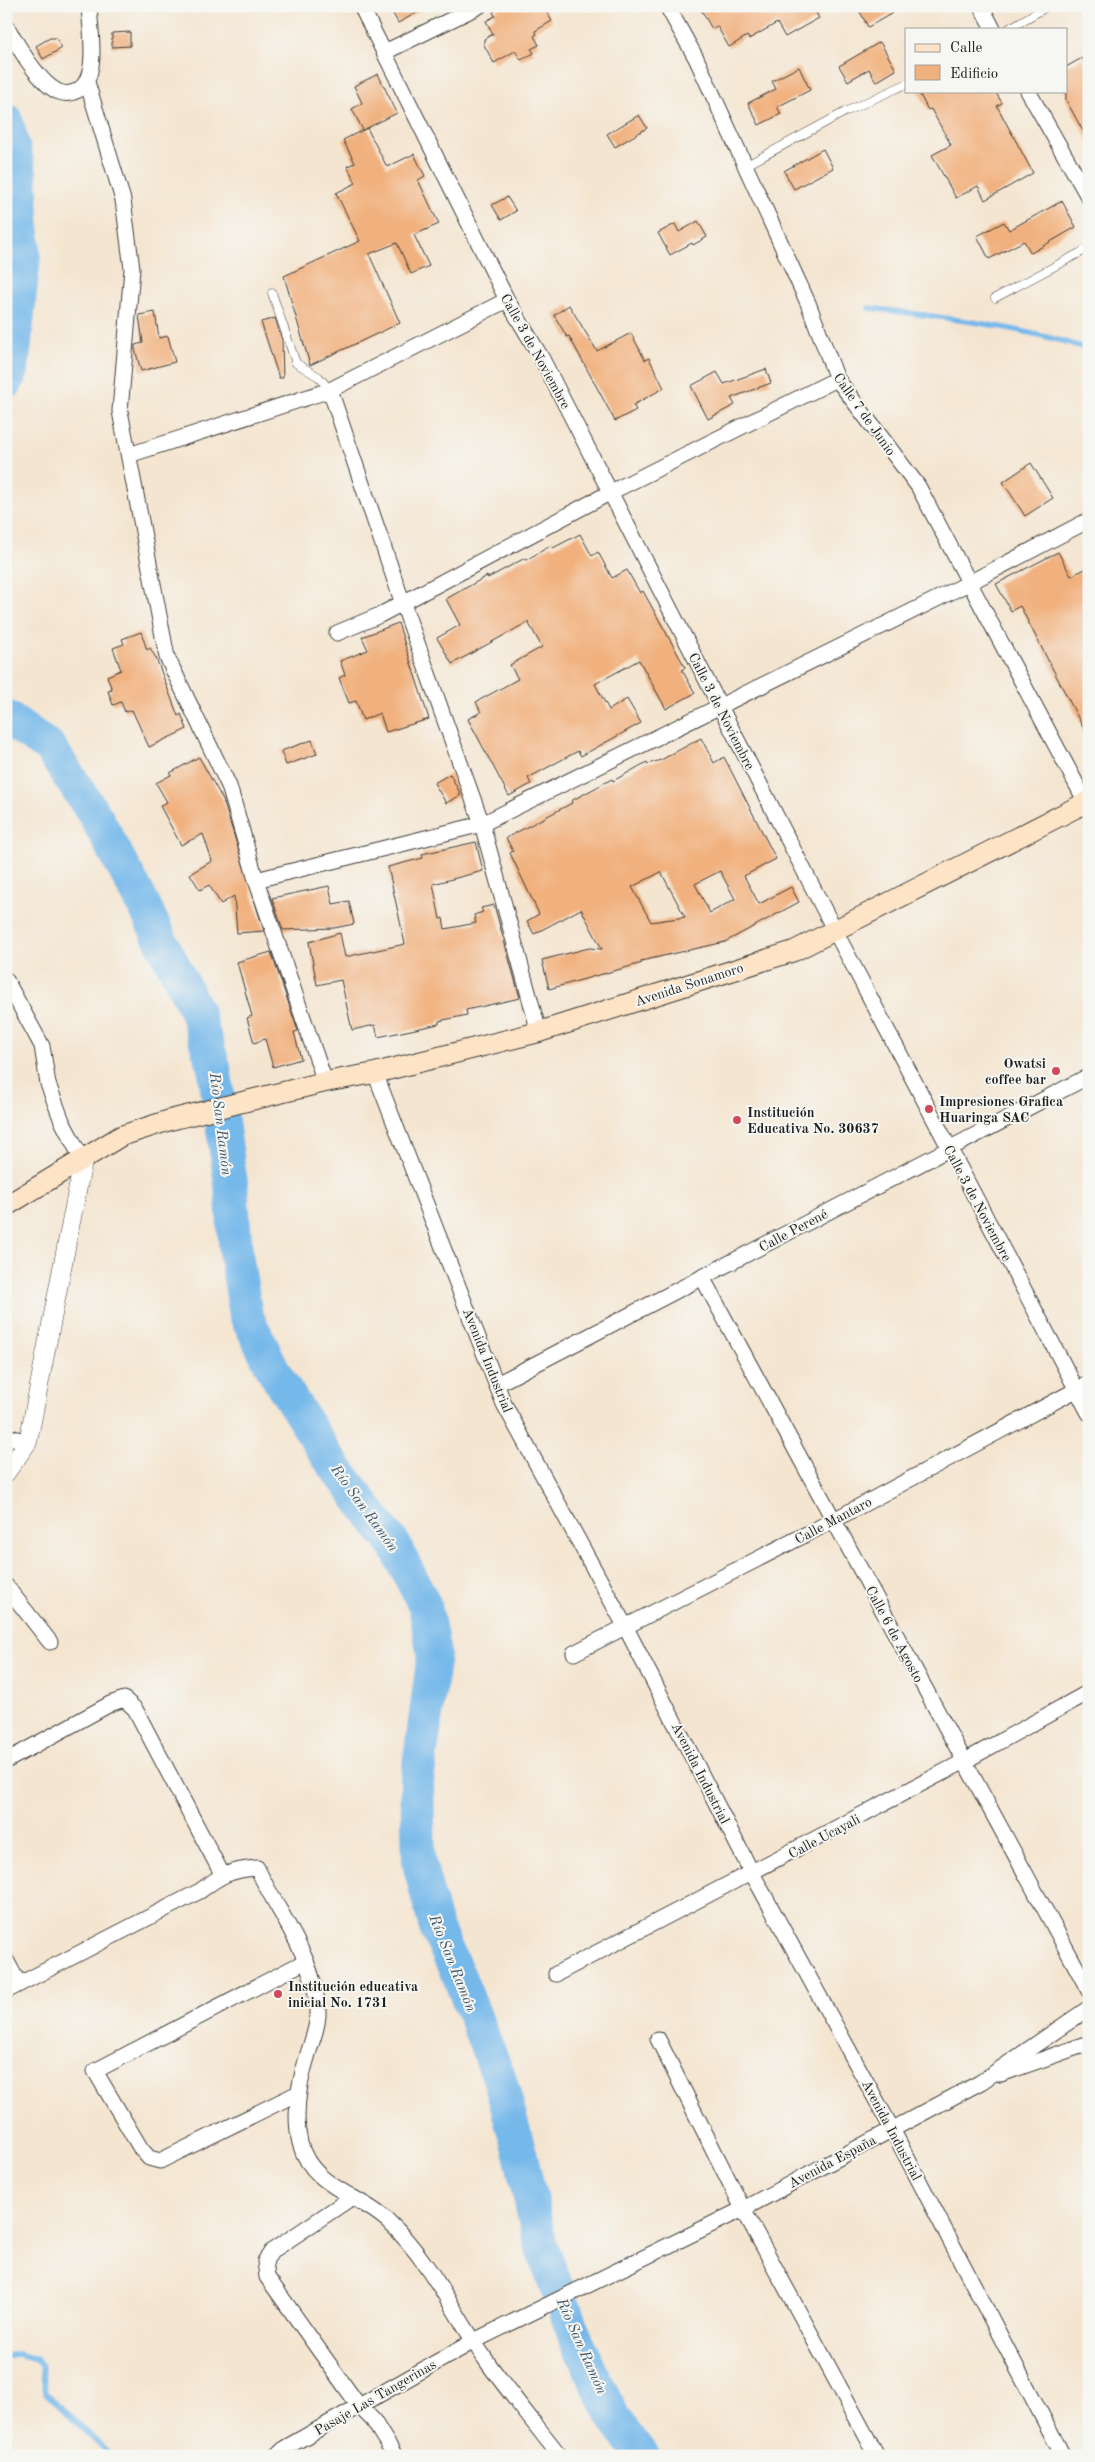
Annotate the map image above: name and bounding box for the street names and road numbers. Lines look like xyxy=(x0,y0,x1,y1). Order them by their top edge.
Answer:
street label: Calle 3 de Noviembre xyxy=(498,292,573,411)
street label: Calle 7 de Junio xyxy=(831,371,898,458)
street label: Calle 3 de Noviembre xyxy=(686,651,757,772)
street label: Avenida Sonamoro xyxy=(633,961,745,1009)
street label: Calle 3 de Noviembre xyxy=(941,1143,1014,1264)
street label: Calle Perené xyxy=(757,1207,830,1255)
street label: Avenida Industrial xyxy=(460,1306,515,1415)
street label: Calle Mantaro xyxy=(793,1495,874,1547)
street label: Calle 6 de Agosto xyxy=(863,1584,925,1685)
street label: Avenida Industrial xyxy=(669,1721,732,1827)
street label: Calle Ucayali xyxy=(786,1812,863,1862)
street label: Avenida Industrial xyxy=(859,2078,924,2183)
street label: Avenida España xyxy=(786,2133,879,2191)
street label: Pasaje Las Tangerinas xyxy=(312,2357,439,2438)

